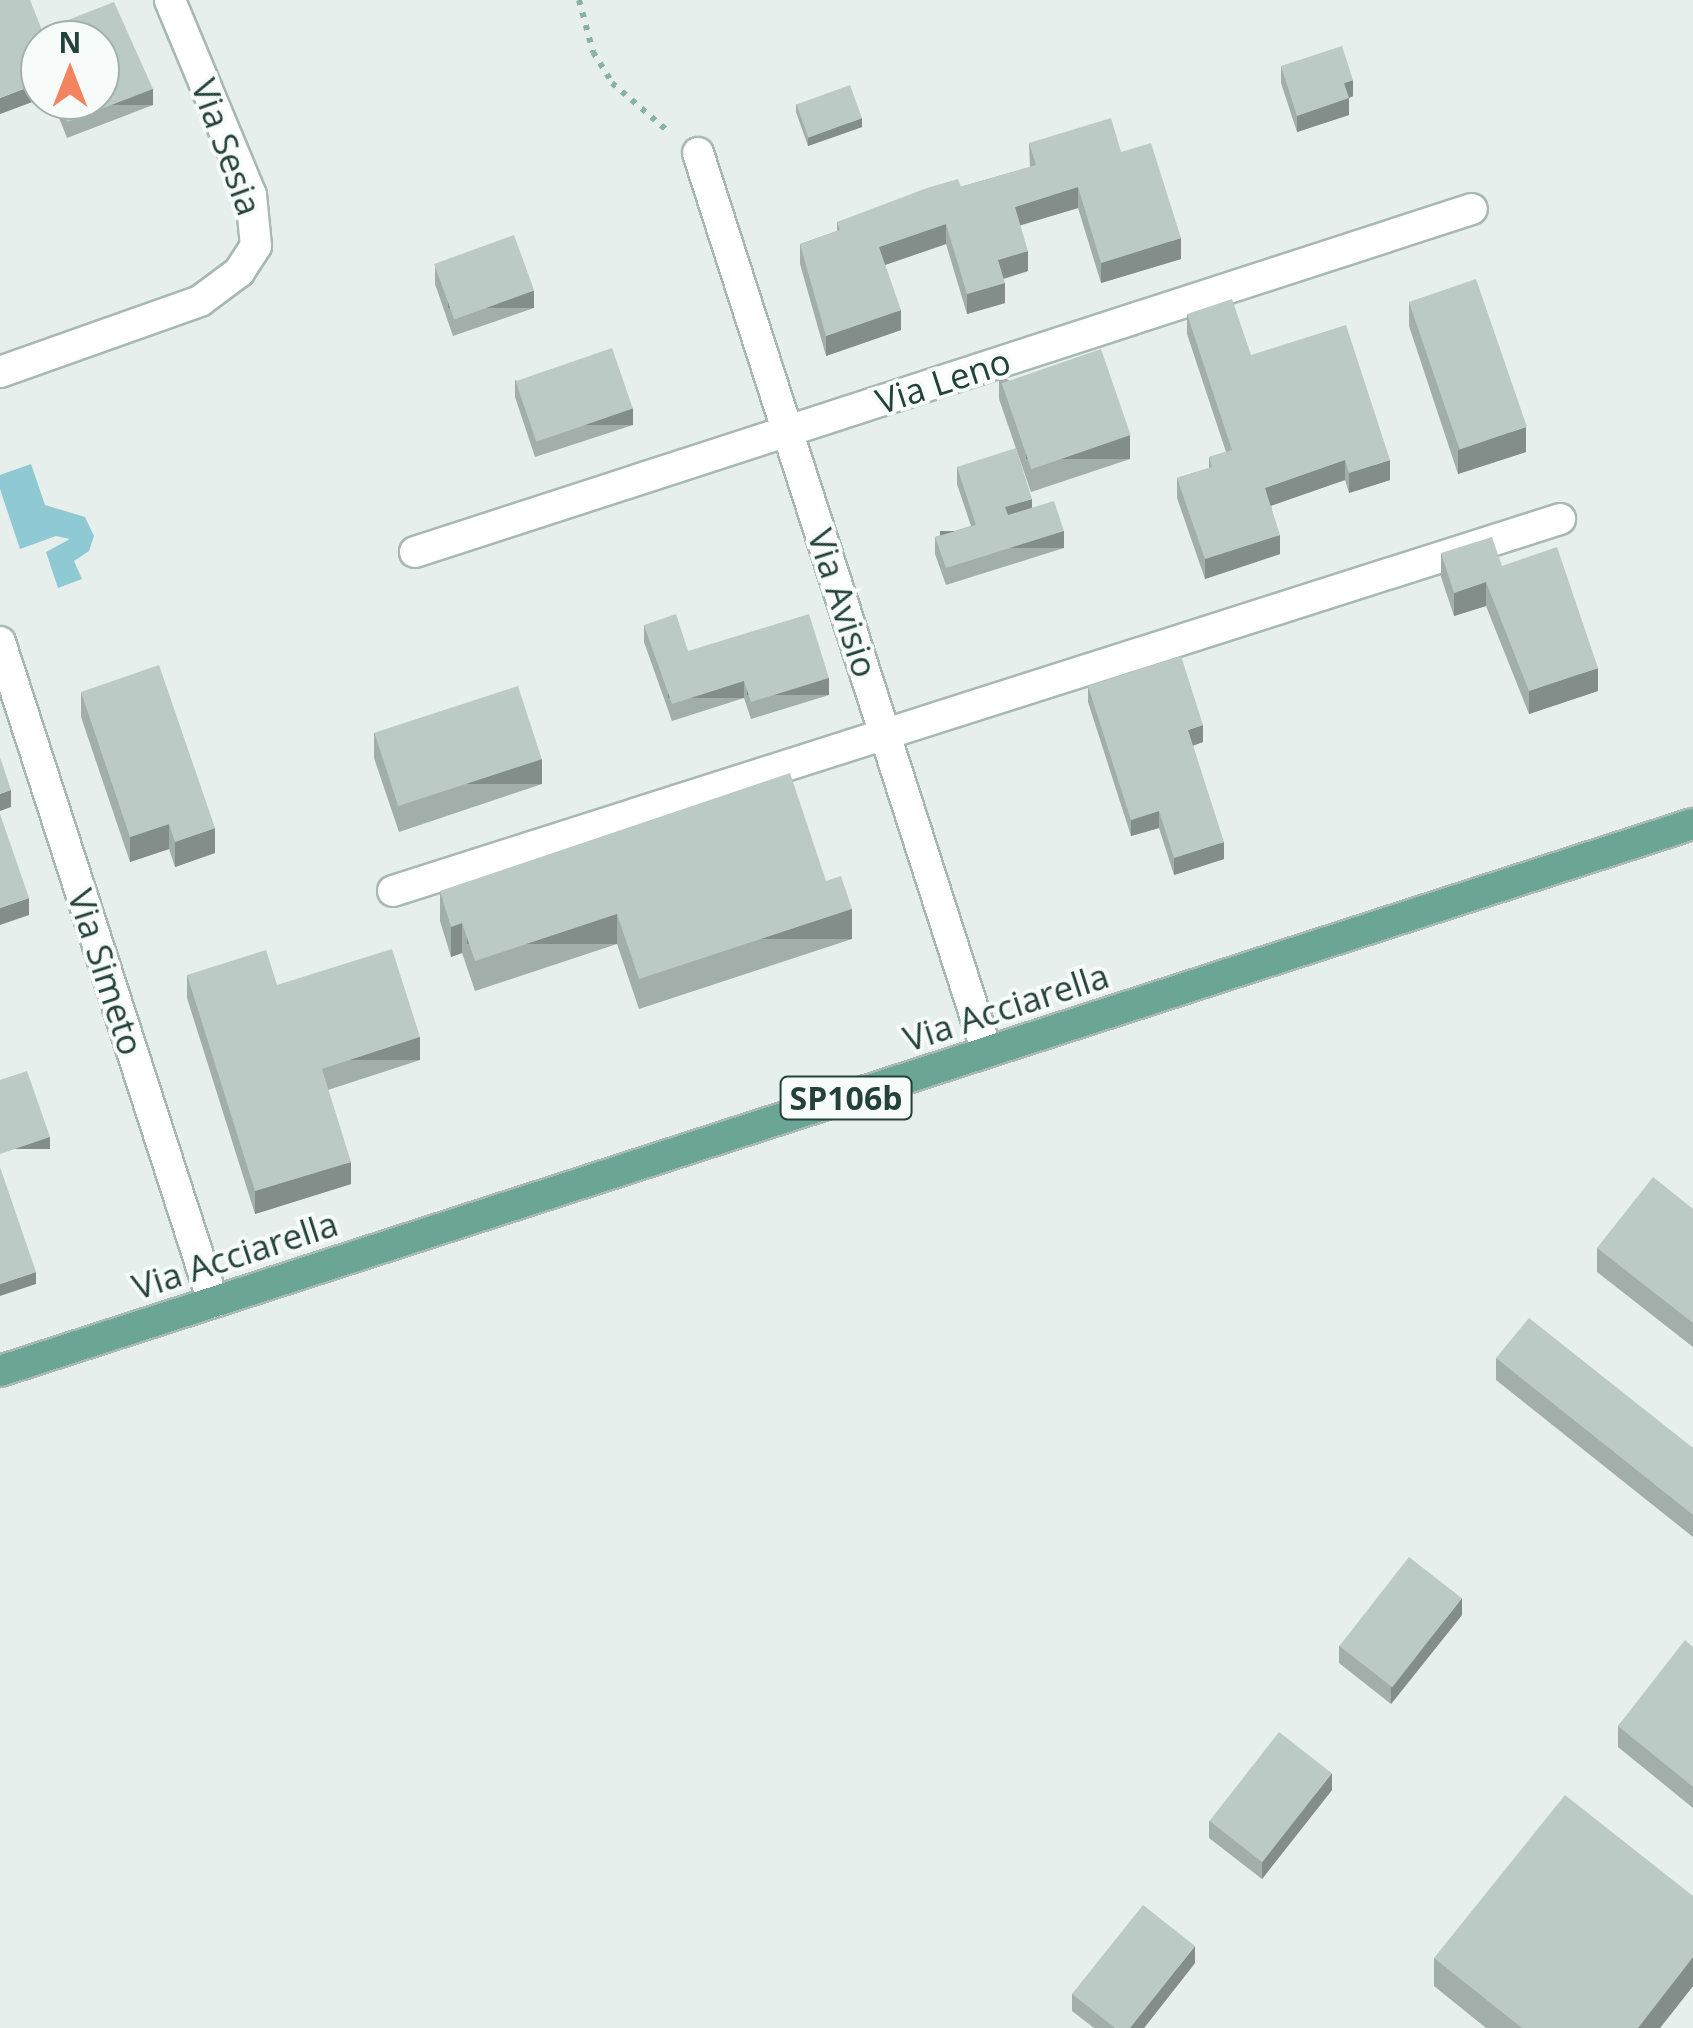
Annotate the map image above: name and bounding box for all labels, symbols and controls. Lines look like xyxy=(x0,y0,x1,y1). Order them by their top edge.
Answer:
north arrow xyxy=(20,20,120,120)
text: N xyxy=(59,23,81,61)
street label: Via Sesia xyxy=(183,73,271,221)
street label: Via Leno xyxy=(871,340,1015,422)
street label: Via Avisio xyxy=(799,524,887,682)
street label: Via Simeto xyxy=(59,884,153,1060)
street label: Via Acciarella xyxy=(898,954,1114,1060)
road number: SP106b xyxy=(778,1071,914,1125)
street label: Via Acciarella xyxy=(127,1202,343,1308)

